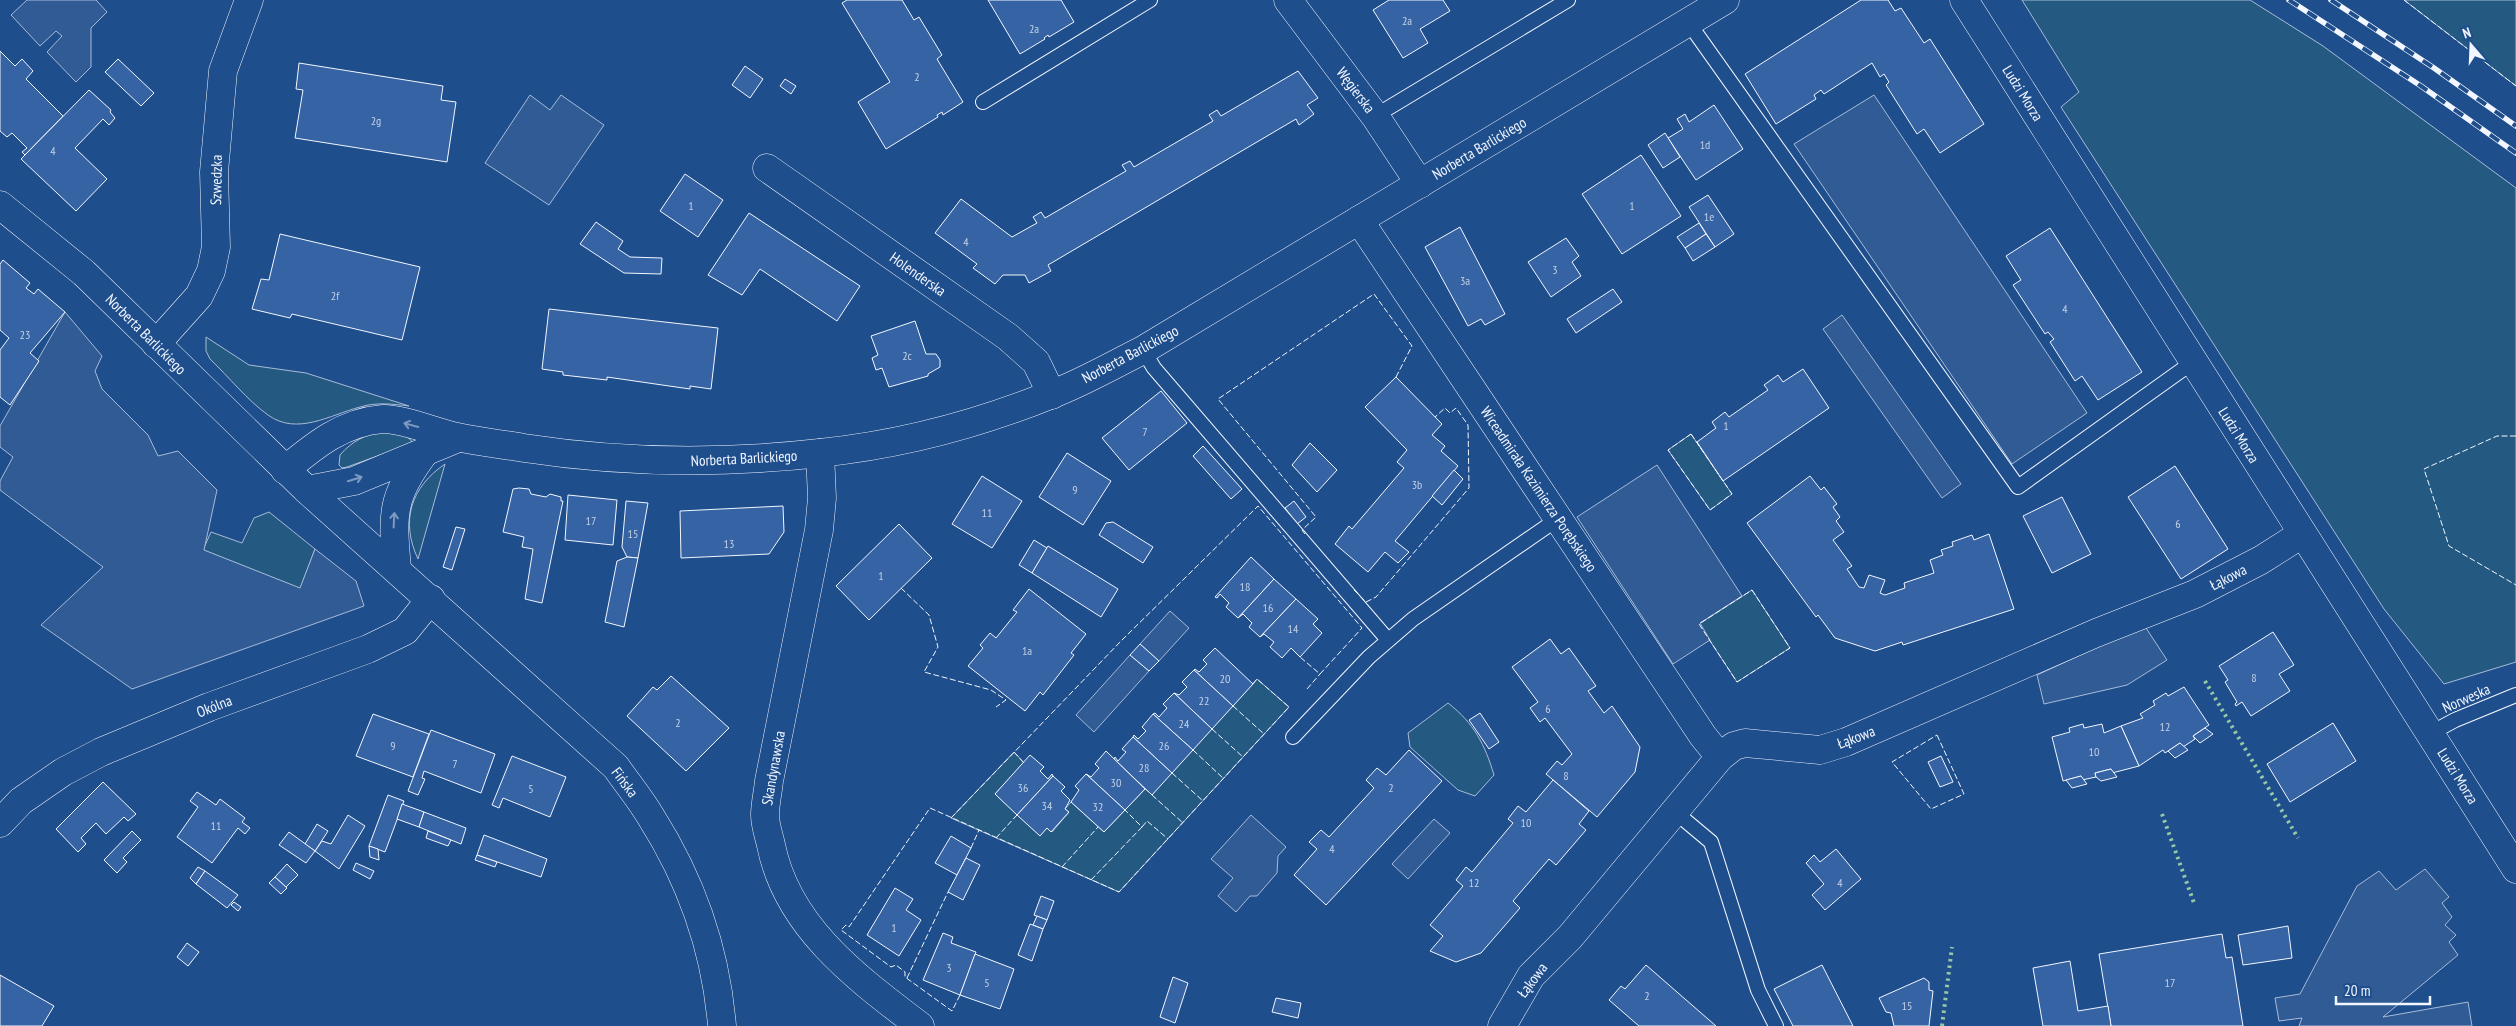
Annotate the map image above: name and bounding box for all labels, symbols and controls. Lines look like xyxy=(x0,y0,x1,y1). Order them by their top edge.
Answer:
house number: 2a xyxy=(1402,13,1412,28)
north arrow xyxy=(2446,20,2496,70)
house number: 2a xyxy=(1029,21,1039,36)
text: N xyxy=(2460,23,2473,42)
street label: Ludzi Morza xyxy=(1998,62,2048,124)
street label: Węgierska xyxy=(1333,63,1379,117)
house number: 2 xyxy=(914,69,920,84)
street label: Norberta Barlickiego xyxy=(1428,112,1530,184)
house number: 2g xyxy=(371,113,381,128)
house number: 1d xyxy=(1700,137,1710,152)
house number: 4 xyxy=(50,143,56,158)
street label: Szwedzka xyxy=(206,155,226,205)
house number: 1 xyxy=(688,198,694,213)
house number: 1 xyxy=(1629,198,1635,213)
house number: 1e xyxy=(1704,209,1714,224)
house number: 4 xyxy=(963,234,969,249)
street label: Holenderska xyxy=(886,248,950,300)
house number: 3 xyxy=(1552,262,1558,277)
house number: 3a xyxy=(1460,273,1470,288)
house number: 2f xyxy=(331,288,340,303)
street label: Norberta Barlickiego xyxy=(102,290,190,378)
house number: 4 xyxy=(2062,301,2068,316)
street label: Norberta Barlickiego xyxy=(1079,321,1181,387)
house number: 23 xyxy=(20,327,30,342)
house number: 2c xyxy=(902,348,913,363)
street label: Wiceadmirała Kazimierza Porębskiego xyxy=(1477,403,1601,575)
street label: Ludzi Morza xyxy=(2214,404,2264,466)
house number: 1 xyxy=(1723,418,1729,433)
one-way arrow xyxy=(404,420,420,430)
house number: 7 xyxy=(1142,424,1148,439)
street label: Norberta Barlickiego xyxy=(690,446,798,470)
one-way arrow xyxy=(346,474,362,484)
house number: 3b xyxy=(1412,477,1422,492)
house number: 9 xyxy=(1072,482,1078,497)
house number: 11 xyxy=(982,505,992,520)
one-way arrow xyxy=(390,513,399,529)
house number: 17 xyxy=(586,513,596,528)
house number: 6 xyxy=(2175,516,2181,531)
house number: 15 xyxy=(628,526,638,541)
house number: 13 xyxy=(724,536,734,551)
street label: Łąkowa xyxy=(2206,560,2250,594)
house number: 1 xyxy=(878,568,884,583)
house number: 18 xyxy=(1240,579,1250,594)
house number: 16 xyxy=(1263,600,1273,615)
house number: 14 xyxy=(1288,621,1299,636)
house number: 1a xyxy=(1022,643,1032,658)
house number: 8 xyxy=(2251,670,2257,685)
house number: 20 xyxy=(1220,671,1230,686)
street label: Norweska xyxy=(2439,679,2493,717)
street label: Okólna xyxy=(194,691,234,721)
house number: 22 xyxy=(1199,693,1209,708)
house number: 6 xyxy=(1545,701,1551,716)
house number: 2 xyxy=(675,715,681,730)
house number: 24 xyxy=(1179,716,1190,731)
house number: 12 xyxy=(2160,719,2170,734)
street label: Łąkowa xyxy=(1834,721,1878,753)
street label: Skandynawska xyxy=(757,729,789,807)
house number: 9 xyxy=(390,738,396,753)
house number: 26 xyxy=(1159,738,1169,753)
house number: 10 xyxy=(2089,744,2099,759)
street label: Ludzi Morza xyxy=(2433,745,2483,807)
house number: 7 xyxy=(452,756,458,771)
house number: 28 xyxy=(1139,760,1149,775)
street label: Fińska xyxy=(608,763,642,801)
house number: 8 xyxy=(1563,768,1569,783)
house number: 30 xyxy=(1111,775,1121,790)
house number: 36 xyxy=(1018,780,1028,795)
house number: 2 xyxy=(1388,780,1394,795)
house number: 5 xyxy=(528,781,534,796)
house number: 34 xyxy=(1042,798,1053,813)
house number: 32 xyxy=(1093,799,1103,814)
house number: 10 xyxy=(1521,815,1531,830)
house number: 11 xyxy=(211,818,221,833)
house number: 4 xyxy=(1329,841,1335,856)
house number: 12 xyxy=(1469,875,1479,890)
house number: 4 xyxy=(1837,875,1843,890)
house number: 1 xyxy=(891,920,897,935)
street label: Łąkowa xyxy=(1513,959,1551,1001)
house number: 3 xyxy=(946,960,952,975)
scale bar xyxy=(2336,974,2430,1006)
house number: 5 xyxy=(984,975,990,990)
house number: 17 xyxy=(2165,975,2175,990)
text: 20 m xyxy=(2344,981,2370,1000)
house number: 2 xyxy=(1644,988,1650,1003)
house number: 15 xyxy=(1902,998,1912,1013)

